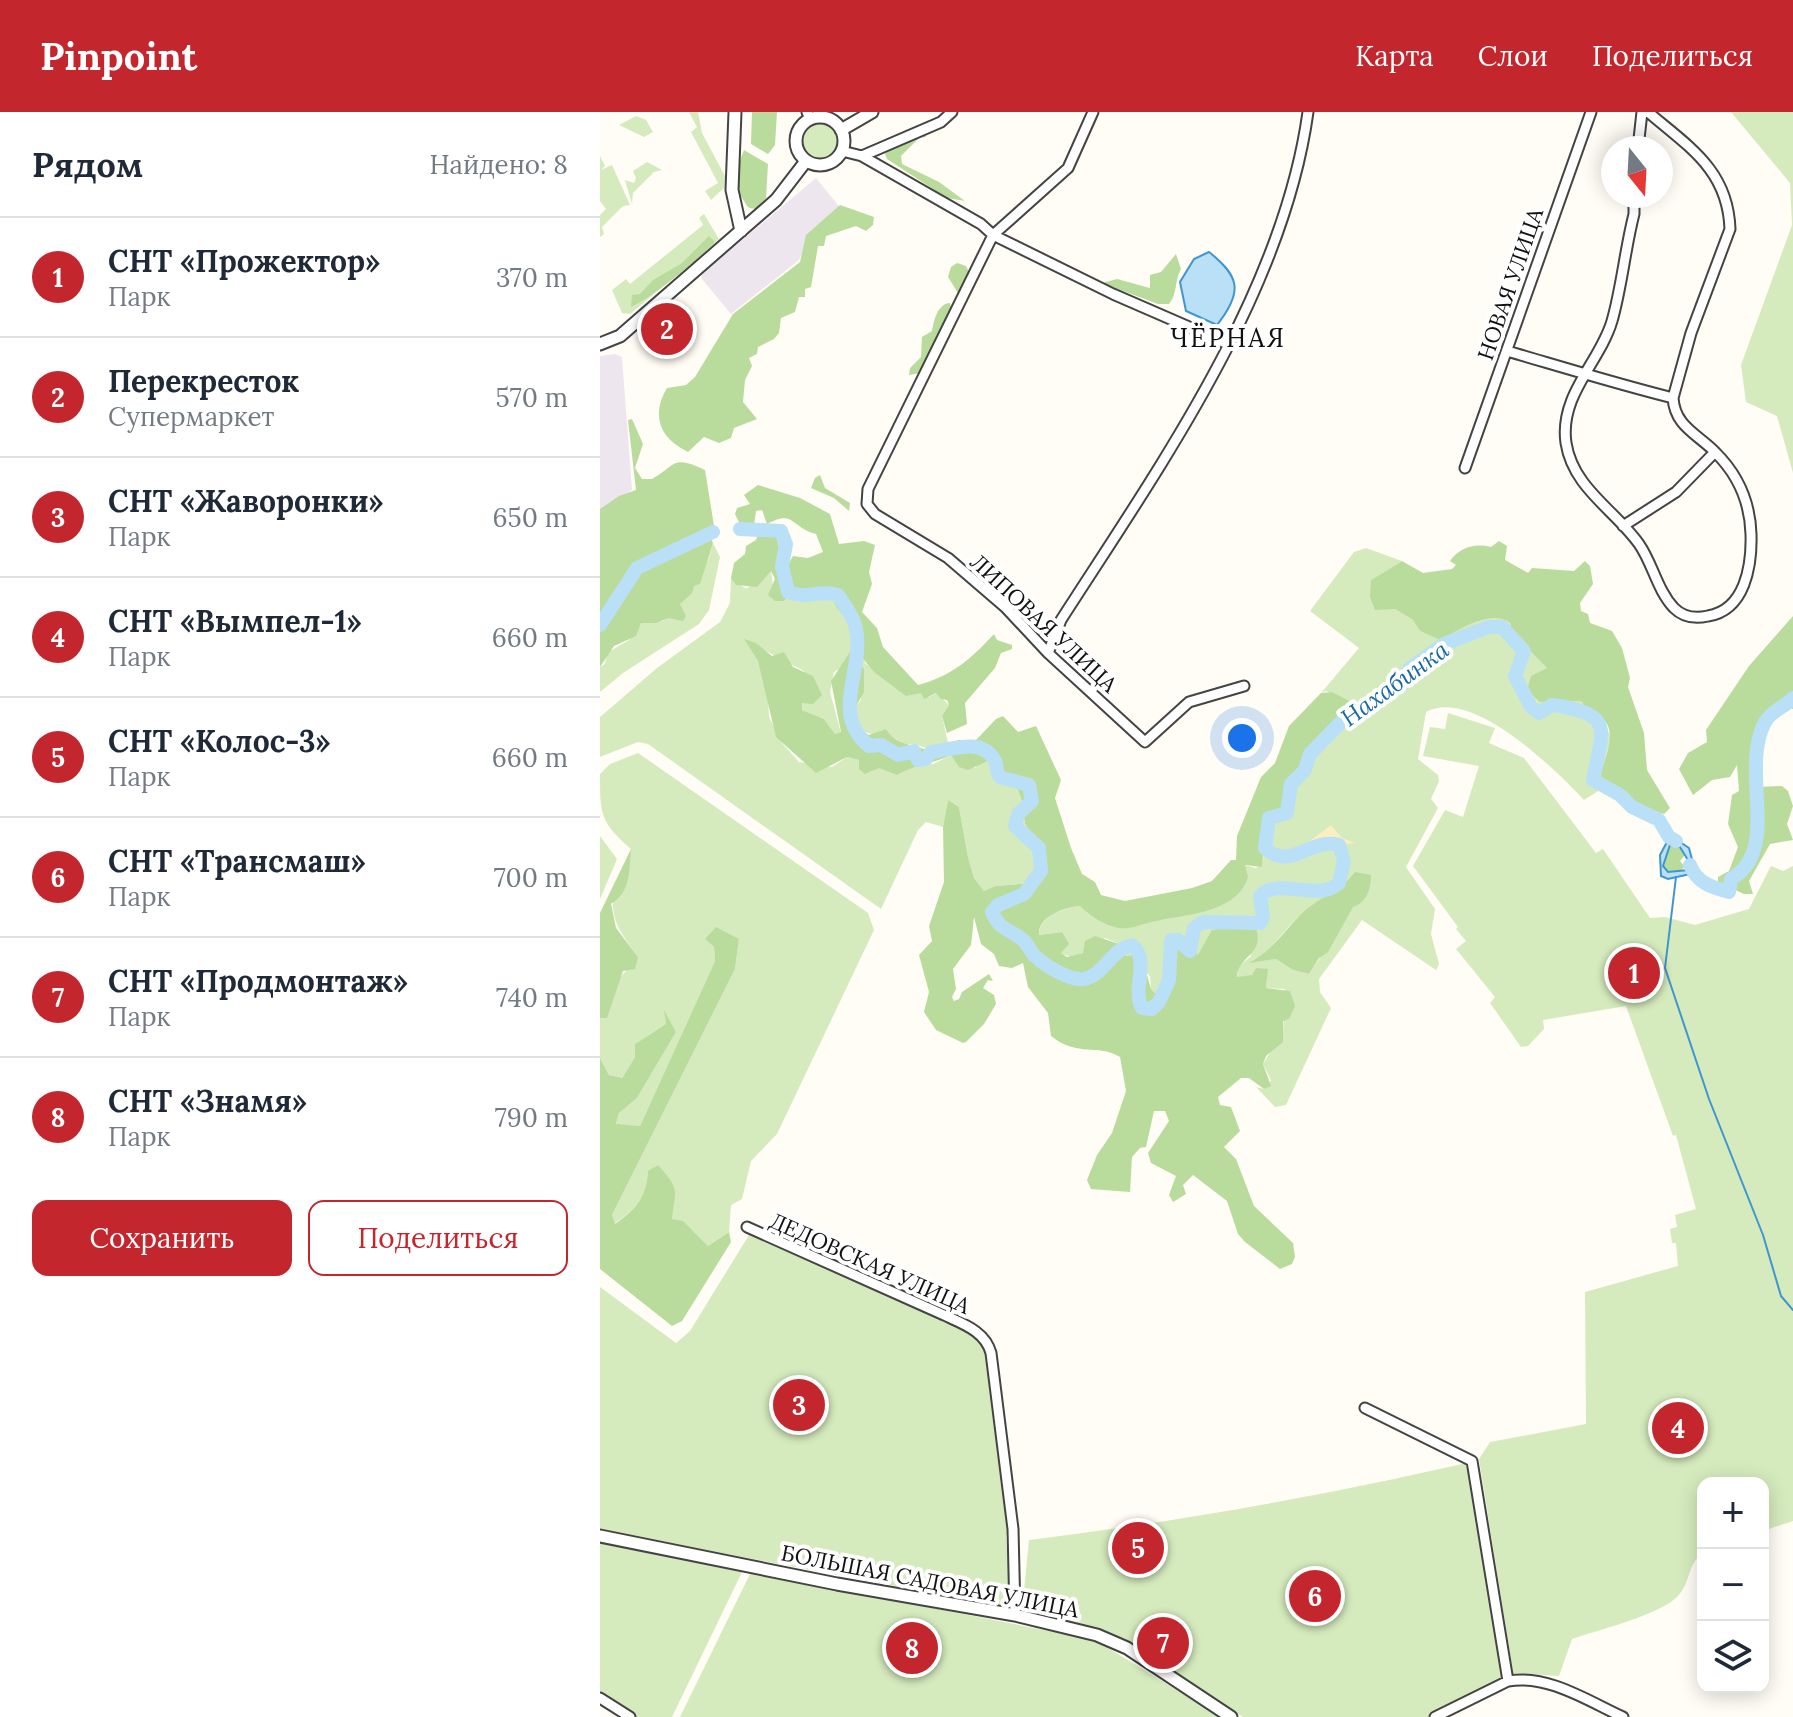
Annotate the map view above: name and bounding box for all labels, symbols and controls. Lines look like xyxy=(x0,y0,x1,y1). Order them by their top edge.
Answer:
text: Pinpoint xyxy=(40,32,197,80)
text: Карта xyxy=(1355,38,1434,74)
text: Слои xyxy=(1478,38,1548,74)
text: Поделиться xyxy=(1592,38,1753,74)
north arrow xyxy=(1601,136,1673,208)
text: Рядом xyxy=(32,143,143,186)
text: Найдено: 8 xyxy=(429,148,568,181)
street label: НОВАЯ УЛИЦА xyxy=(1471,203,1549,364)
text: СНТ «Прожектор» xyxy=(108,242,380,280)
text: 1 xyxy=(53,261,63,294)
text: 370 m xyxy=(496,261,568,294)
text: Парк xyxy=(108,280,170,313)
pin: 2 xyxy=(641,299,693,359)
district label: ЧЁРНАЯ xyxy=(1170,321,1286,354)
text: Перекресток xyxy=(108,362,299,400)
text: 2 xyxy=(51,381,65,414)
text: 570 m xyxy=(496,381,568,414)
text: Супермаркет xyxy=(108,400,274,433)
text: СНТ «Жаворонки» xyxy=(108,482,383,520)
text: 3 xyxy=(51,501,65,534)
text: 650 m xyxy=(493,501,568,534)
text: Парк xyxy=(108,520,170,553)
street label: ЛИПОВАЯ УЛИЦА xyxy=(965,548,1124,699)
text: СНТ «Вымпел-1» xyxy=(108,602,362,640)
text: 4 xyxy=(51,621,65,654)
text: 660 m xyxy=(492,621,568,654)
water label: Нахабинка xyxy=(1335,634,1455,733)
text: Парк xyxy=(108,640,170,673)
your location xyxy=(1222,718,1262,758)
text: СНТ «Колос-3» xyxy=(108,722,330,760)
text: 5 xyxy=(51,741,65,774)
text: 660 m xyxy=(492,741,568,774)
text: Парк xyxy=(108,760,170,793)
text: СНТ «Трансмаш» xyxy=(108,842,365,880)
text: 6 xyxy=(51,861,65,894)
text: 700 m xyxy=(494,861,568,894)
text: Парк xyxy=(108,880,170,913)
pin: 1 xyxy=(1608,943,1660,1003)
text: СНТ «Продмонтаж» xyxy=(108,962,408,1000)
text: 7 xyxy=(52,981,64,1014)
text: 740 m xyxy=(496,981,568,1014)
text: Парк xyxy=(108,1000,170,1033)
text: СНТ «Знамя» xyxy=(108,1082,307,1120)
text: 8 xyxy=(51,1101,65,1134)
text: 790 m xyxy=(495,1101,568,1134)
text: Парк xyxy=(108,1120,170,1153)
button: Сохранить xyxy=(32,1200,292,1276)
button: Поделиться xyxy=(308,1200,568,1276)
street label: ДЕДОВСКАЯ УЛИЦА xyxy=(766,1206,976,1320)
pin: 3 xyxy=(773,1375,825,1435)
pin: 4 xyxy=(1652,1398,1704,1458)
map controls xyxy=(1697,1477,1769,1693)
button: + xyxy=(1697,1477,1769,1549)
pin: 5 xyxy=(1112,1518,1164,1578)
street label: БОЛЬШАЯ САДОВАЯ УЛИЦА xyxy=(779,1538,1082,1624)
button: − xyxy=(1697,1549,1769,1621)
pin: 6 xyxy=(1289,1566,1341,1626)
pin: 7 xyxy=(1137,1613,1189,1673)
pin: 8 xyxy=(886,1618,938,1678)
button: layers xyxy=(1697,1621,1769,1693)

